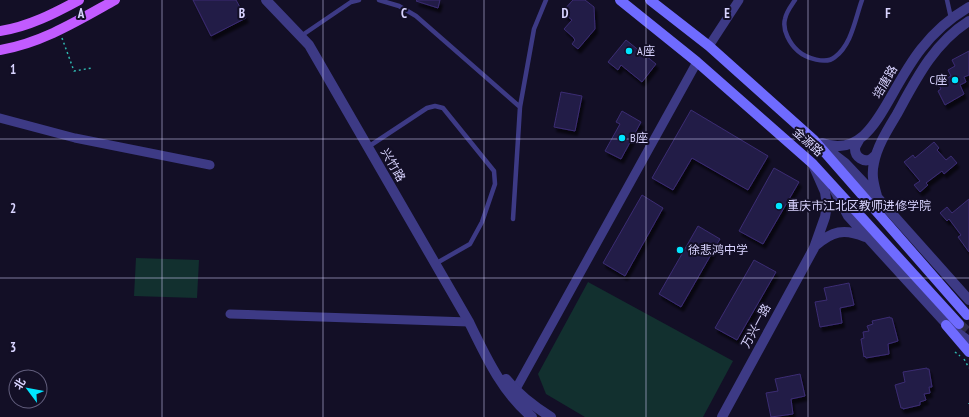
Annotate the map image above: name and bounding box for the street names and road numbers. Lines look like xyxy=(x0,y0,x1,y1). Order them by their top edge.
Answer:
street label: 培唐路 xyxy=(869,62,900,101)
street label: 金源路 xyxy=(790,124,827,159)
street label: 兴竹路 xyxy=(378,145,409,184)
street label: 万兴一路 xyxy=(738,301,773,350)

